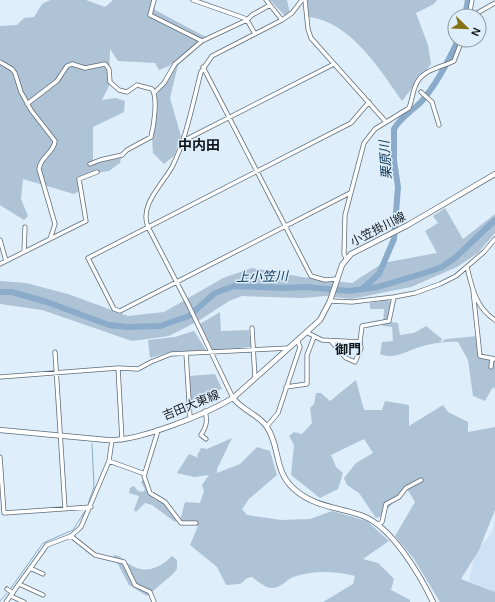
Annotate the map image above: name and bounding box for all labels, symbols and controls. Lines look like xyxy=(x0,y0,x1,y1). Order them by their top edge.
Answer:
north arrow xyxy=(447,8,487,48)
text: N xyxy=(469,26,483,38)
district label: 中内田 xyxy=(178,137,220,153)
water label: 栗原川 xyxy=(377,138,394,180)
street label: 小笠掛川線 xyxy=(348,209,408,249)
water label: 上小笠川 xyxy=(236,269,290,284)
district label: 御門 xyxy=(335,342,361,357)
street label: 吉田大東線 xyxy=(161,387,221,423)

